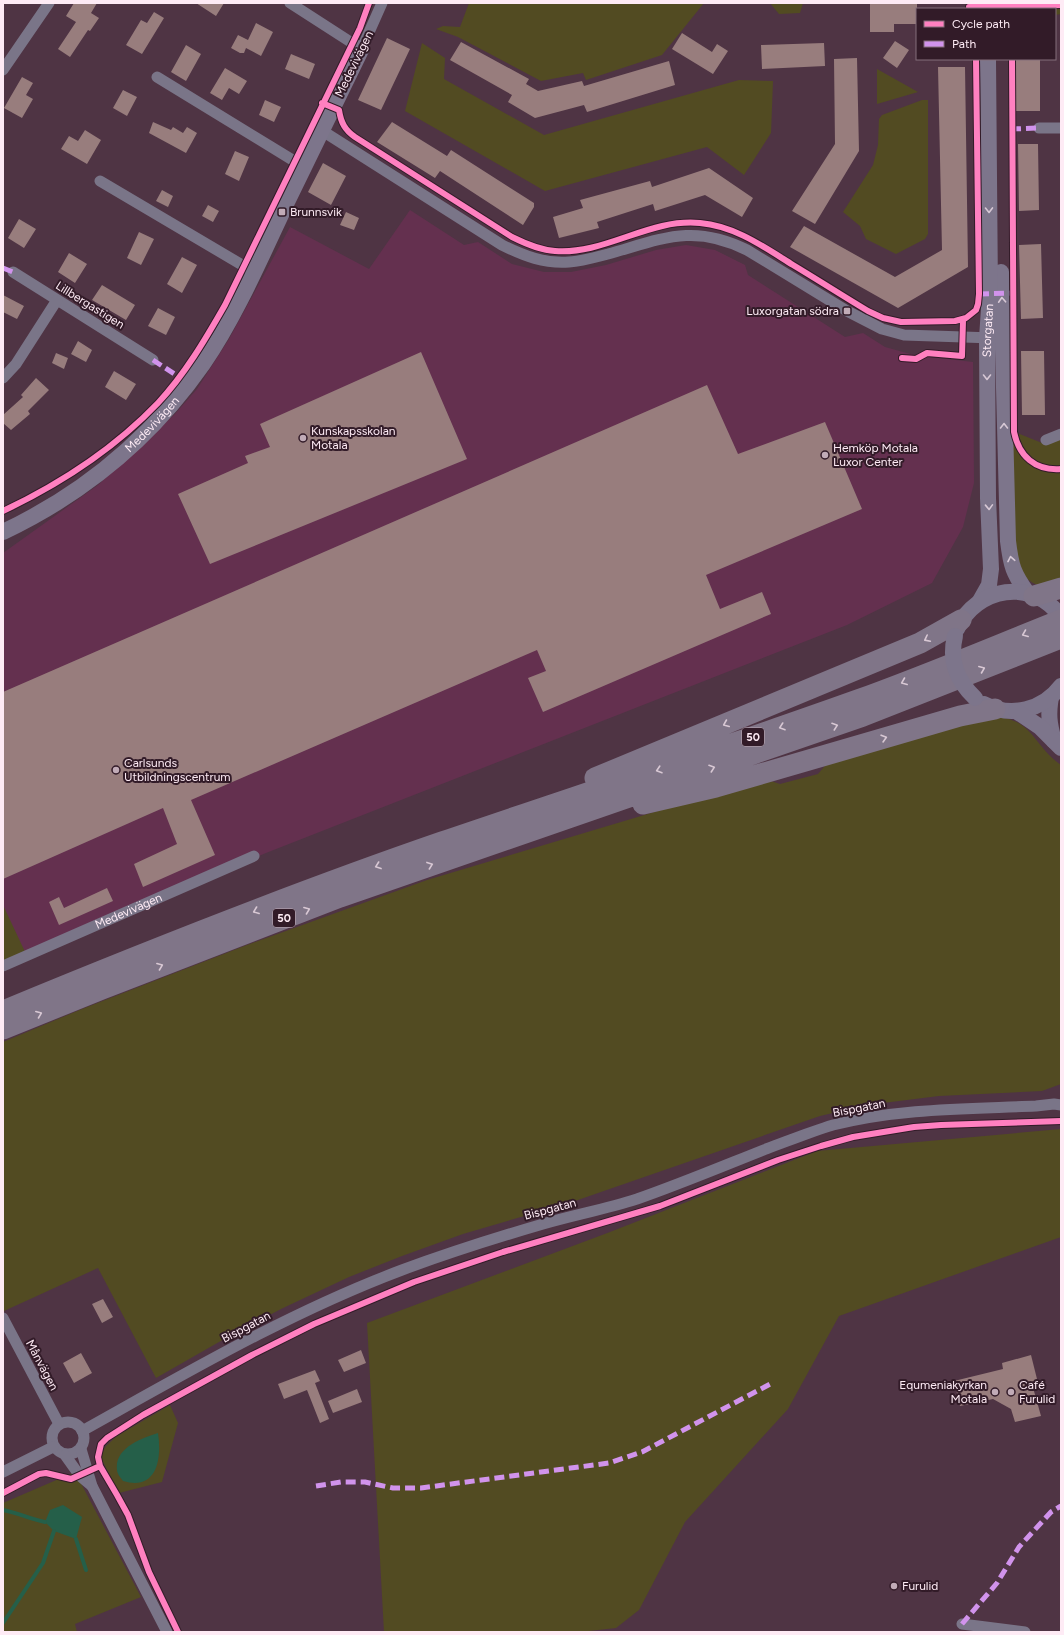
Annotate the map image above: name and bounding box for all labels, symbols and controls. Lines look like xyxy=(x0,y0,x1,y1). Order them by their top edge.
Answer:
legend xyxy=(916,8,1056,60)
text: Cycle path xyxy=(952,17,1010,31)
street label: Medevivägen xyxy=(332,28,376,99)
text: Path xyxy=(952,37,976,51)
place label: Brunnsvik xyxy=(290,205,342,219)
marker: Brunnsvik xyxy=(277,207,287,217)
one-way arrow xyxy=(985,207,993,213)
street label: Lillbergastigen xyxy=(53,278,127,332)
one-way arrow xyxy=(997,297,1006,303)
street label: Storgatan xyxy=(980,303,996,357)
place label: Luxorgatan södra xyxy=(746,304,839,318)
marker: Luxorgatan södra xyxy=(842,306,852,316)
one-way arrow xyxy=(983,374,991,380)
street label: Medevivägen xyxy=(122,394,182,455)
one-way arrow xyxy=(1000,423,1008,429)
place label: Kunskapsskolan Motala xyxy=(311,424,396,452)
marker: Kunskapsskolan Motala xyxy=(298,433,308,443)
place label: Hemköp Motala Luxor Center xyxy=(833,441,918,469)
marker: Hemköp Motala Luxor Center xyxy=(820,450,830,460)
one-way arrow xyxy=(984,504,993,510)
one-way arrow xyxy=(1007,556,1015,563)
one-way arrow xyxy=(1021,629,1028,637)
one-way arrow xyxy=(924,634,932,642)
one-way arrow xyxy=(978,666,986,674)
one-way arrow xyxy=(900,677,908,685)
one-way arrow xyxy=(723,719,730,727)
one-way arrow xyxy=(779,722,786,731)
one-way arrow xyxy=(831,722,838,731)
road number: 50 xyxy=(742,728,764,746)
one-way arrow xyxy=(880,734,887,743)
place label: Carlsunds Utbildningscentrum xyxy=(124,756,231,784)
one-way arrow xyxy=(708,764,715,773)
marker: Carlsunds Utbildningscentrum xyxy=(111,765,121,775)
one-way arrow xyxy=(656,765,663,774)
one-way arrow xyxy=(375,861,382,869)
one-way arrow xyxy=(426,862,433,870)
street label: Medevivägen xyxy=(93,890,164,932)
one-way arrow xyxy=(253,906,260,914)
one-way arrow xyxy=(304,906,311,914)
road number: 50 xyxy=(273,909,295,927)
one-way arrow xyxy=(155,963,163,971)
one-way arrow xyxy=(35,1011,43,1019)
street label: Bispgatan xyxy=(832,1096,887,1120)
street label: Bispgatan xyxy=(522,1195,578,1223)
street label: Bispgatan xyxy=(219,1308,273,1346)
street label: Månvägen xyxy=(23,1337,61,1393)
place label: Equmeniakyrkan Motala xyxy=(899,1378,987,1406)
place label: Café Furulid xyxy=(1019,1378,1055,1406)
marker: Equmeniakyrkan Motala xyxy=(990,1387,1000,1397)
marker: Café Furulid xyxy=(1006,1387,1016,1397)
place label: Furulid xyxy=(902,1579,938,1593)
marker: Furulid xyxy=(889,1581,899,1591)

